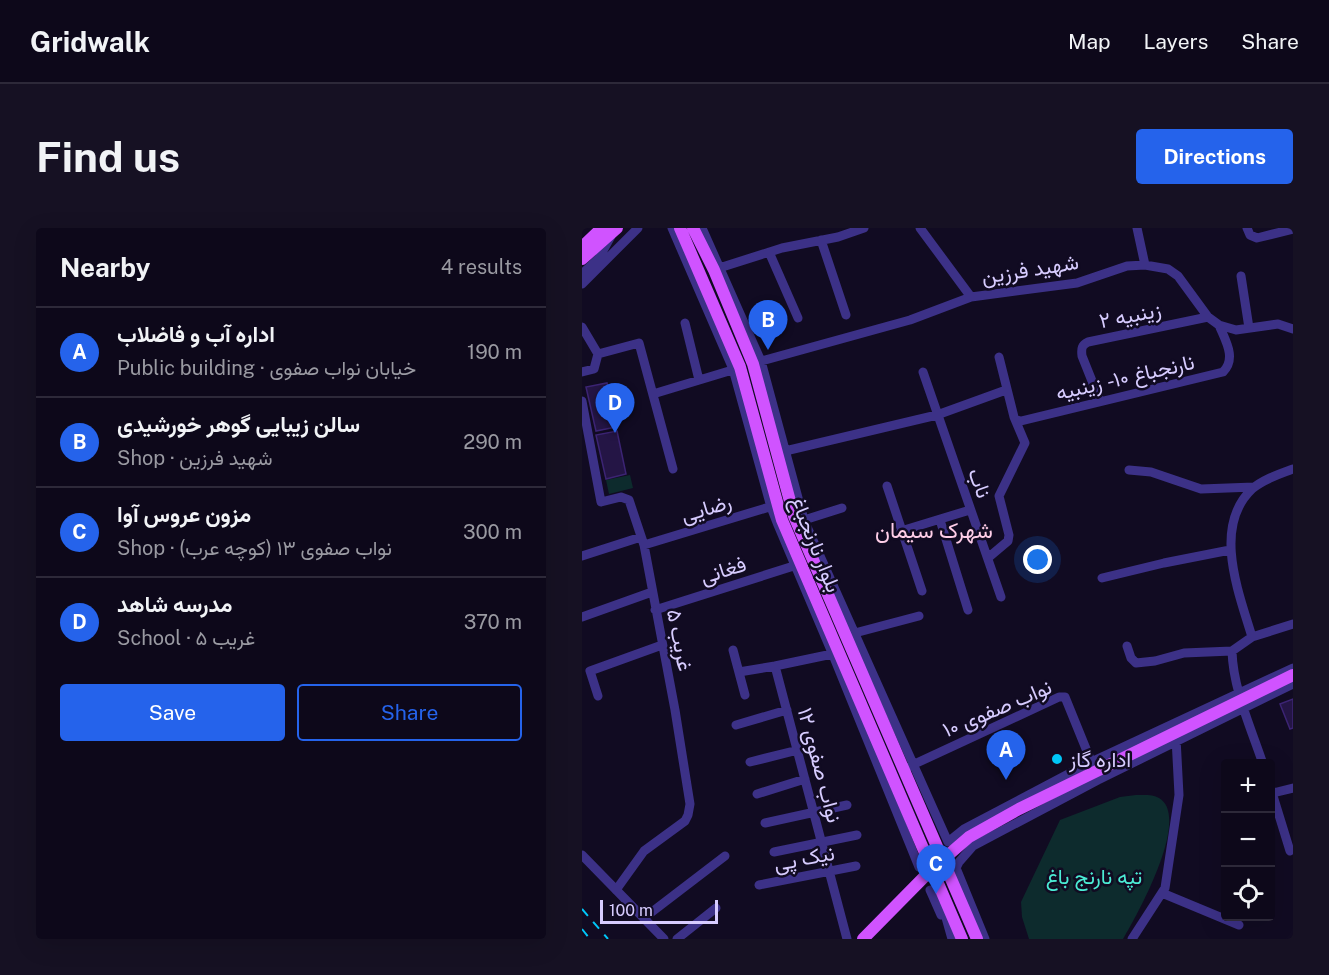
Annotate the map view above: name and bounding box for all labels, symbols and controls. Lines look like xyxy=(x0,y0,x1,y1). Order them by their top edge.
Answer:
text: Gridwalk xyxy=(30,25,150,58)
text: Map xyxy=(1068,29,1111,54)
text: Layers xyxy=(1144,29,1208,54)
text: Share xyxy=(1241,29,1299,54)
button: Directions xyxy=(1136,129,1293,184)
text: Find us xyxy=(36,132,180,181)
street label: شهید فرزین xyxy=(980,249,1080,290)
text: Nearby xyxy=(60,252,150,283)
text: 4 results xyxy=(441,255,522,279)
street label: زینبیه ۲ xyxy=(1097,297,1163,334)
pin: B xyxy=(748,300,788,350)
text: اداره آب و فاضلاب xyxy=(117,321,275,347)
text: A xyxy=(72,340,87,364)
text: 190 m xyxy=(467,340,522,364)
street label: نارنجباغ ۱۰ - زینبیه xyxy=(1053,349,1197,407)
text: Public building · خیابان نواب صفوی xyxy=(117,356,416,380)
pin: D xyxy=(596,384,634,433)
text: سالن زیبایی گوهر خورشیدی xyxy=(117,411,360,437)
text: B xyxy=(73,430,86,454)
text: 290 m xyxy=(463,430,522,454)
text: Shop · شهید فرزین xyxy=(117,446,272,470)
street label: ناب xyxy=(963,465,997,501)
street label: رضایی xyxy=(678,488,735,528)
street label: بلوار نارنجباغ xyxy=(784,492,847,597)
text: مزون عروس آوا xyxy=(117,501,251,527)
district label: شهرک سیمان xyxy=(875,517,993,544)
text: C xyxy=(72,520,87,544)
text: 300 m xyxy=(463,520,522,544)
text: Shop · نواب صفوی ۱۳ (کوچه عرب) xyxy=(117,536,392,560)
your location xyxy=(1023,545,1052,574)
street label: فغانی xyxy=(697,551,749,589)
text: مدرسه شاهد xyxy=(117,591,232,617)
street label: غریب ۵ xyxy=(661,607,698,673)
text: D xyxy=(72,610,87,634)
text: 370 m xyxy=(464,610,522,634)
text: School · غریب ۵ xyxy=(117,626,255,650)
street label: نواب صفوی ۱۰ xyxy=(939,674,1056,743)
button: Save xyxy=(60,684,285,741)
button: Share xyxy=(297,684,522,741)
street label: نواب صفوی ۱۲ xyxy=(792,705,847,825)
pin: A xyxy=(986,730,1026,780)
place label: اداره گاز xyxy=(1068,747,1131,773)
marker: اداره گاز xyxy=(1050,752,1064,766)
map controls xyxy=(1221,759,1275,921)
button: + xyxy=(1221,759,1275,813)
button: − xyxy=(1221,813,1275,867)
street label: نیک پی xyxy=(771,840,837,878)
pin: C xyxy=(916,844,956,894)
park label: تپه نارنج باغ xyxy=(1046,864,1142,891)
button: locate xyxy=(1221,867,1275,921)
scale bar xyxy=(600,897,718,924)
text: 100 m xyxy=(609,901,653,920)

